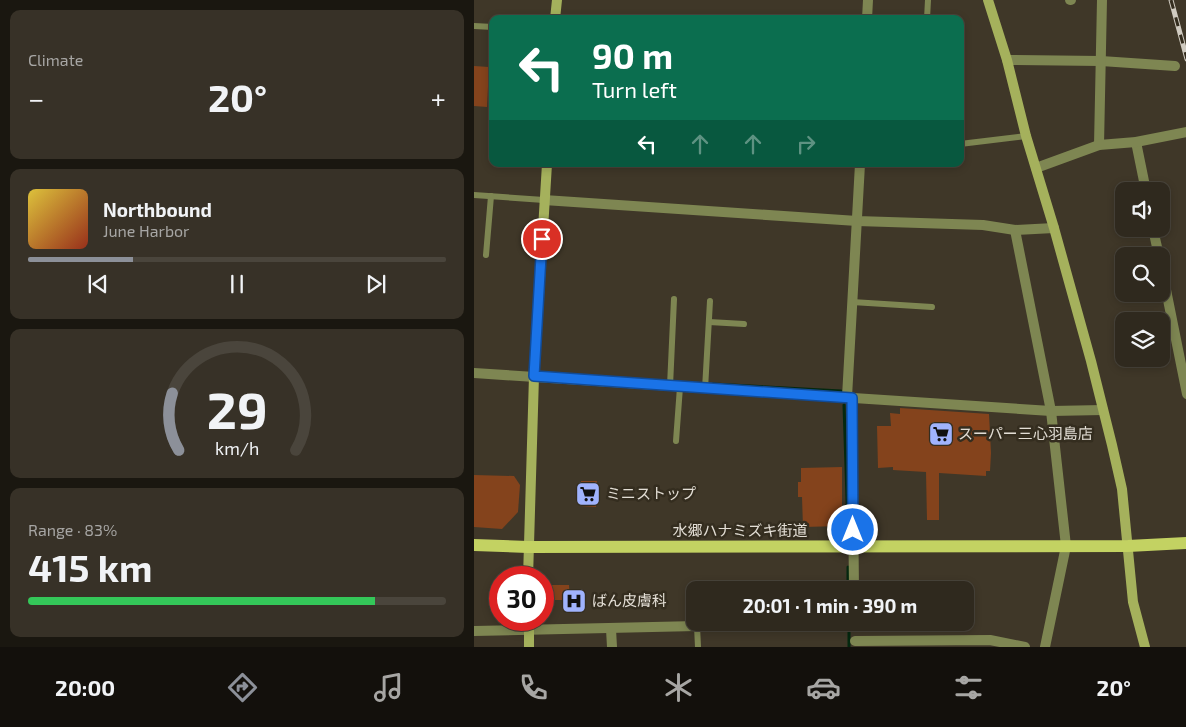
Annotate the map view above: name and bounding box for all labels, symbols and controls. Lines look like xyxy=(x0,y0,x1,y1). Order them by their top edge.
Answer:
text: 90 m xyxy=(592,34,673,76)
icon: left xyxy=(509,35,574,100)
text: Climate xyxy=(28,50,83,69)
text: 20° xyxy=(208,74,267,120)
text: Turn left xyxy=(592,76,677,102)
text: − xyxy=(28,81,44,115)
text: + xyxy=(431,81,446,115)
icon: left xyxy=(633,130,661,158)
icon: ahead xyxy=(686,130,714,158)
icon: ahead xyxy=(739,130,767,158)
icon: right xyxy=(792,130,820,158)
map controls xyxy=(1115,182,1170,367)
button: sound xyxy=(1115,182,1170,237)
text: Northbound xyxy=(103,198,212,221)
pin xyxy=(521,218,563,260)
text: June Harbor xyxy=(103,221,190,240)
icon: arrive xyxy=(528,225,556,253)
button: search xyxy=(1115,247,1170,302)
icon: previous xyxy=(84,270,112,298)
icon: pause xyxy=(223,270,251,298)
icon: next xyxy=(362,270,390,298)
button: layers xyxy=(1115,312,1170,367)
text: 29 xyxy=(207,377,267,439)
supermarket icon: スーパー三心羽島店 xyxy=(928,421,954,447)
place label: スーパー三心羽島店 xyxy=(958,424,1093,442)
text: km/h xyxy=(215,437,259,459)
supermarket icon: ミニストップ xyxy=(575,481,601,507)
place label: ミニストップ xyxy=(606,484,696,502)
position arrow xyxy=(826,503,878,555)
text: Range · 83% xyxy=(28,520,117,539)
street label: 水郷ハナミズキ街道 xyxy=(672,521,808,539)
text: 415 km xyxy=(28,544,153,590)
speed limit sign: 30 xyxy=(489,566,554,631)
hospital icon: ばん皮膚科 xyxy=(561,588,587,614)
place label: ばん皮膚科 xyxy=(592,591,667,609)
text: 20:01 · 1 min · 390 m xyxy=(743,594,917,617)
icon: directions xyxy=(225,670,260,705)
icon: music xyxy=(371,670,406,705)
icon: phone xyxy=(516,670,551,705)
icon: climate xyxy=(661,670,696,705)
icon: car xyxy=(806,670,841,705)
icon: filters xyxy=(951,670,986,705)
text: 20:00 xyxy=(55,674,115,700)
text: 20° xyxy=(1097,674,1131,700)

